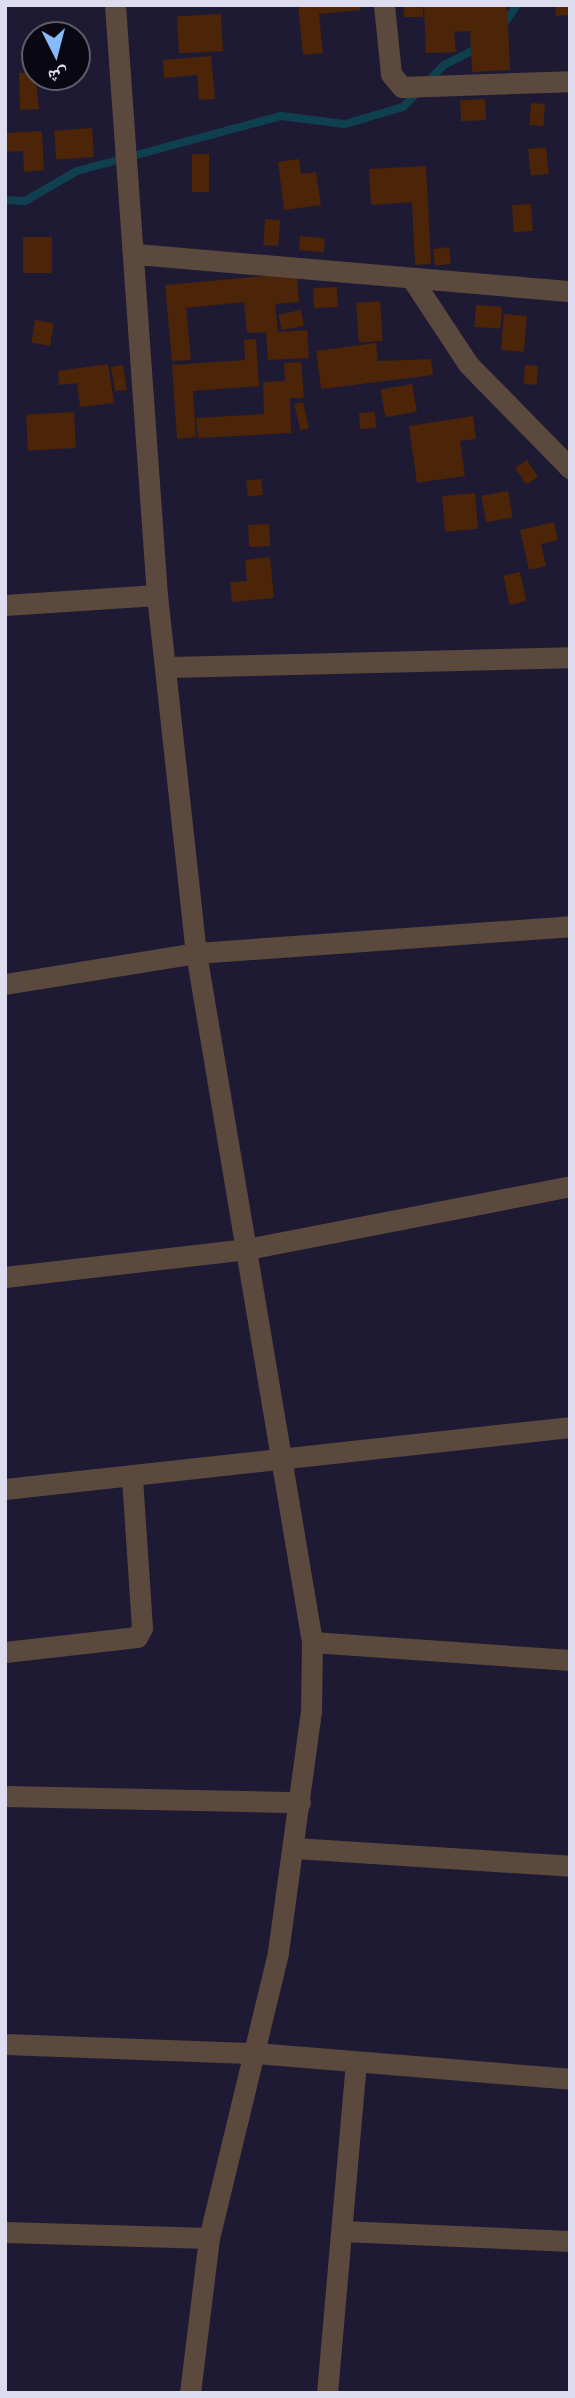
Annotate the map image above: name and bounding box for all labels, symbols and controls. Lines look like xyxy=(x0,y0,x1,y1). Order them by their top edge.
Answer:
north arrow xyxy=(21,21,91,91)
text: ش xyxy=(47,62,69,88)

